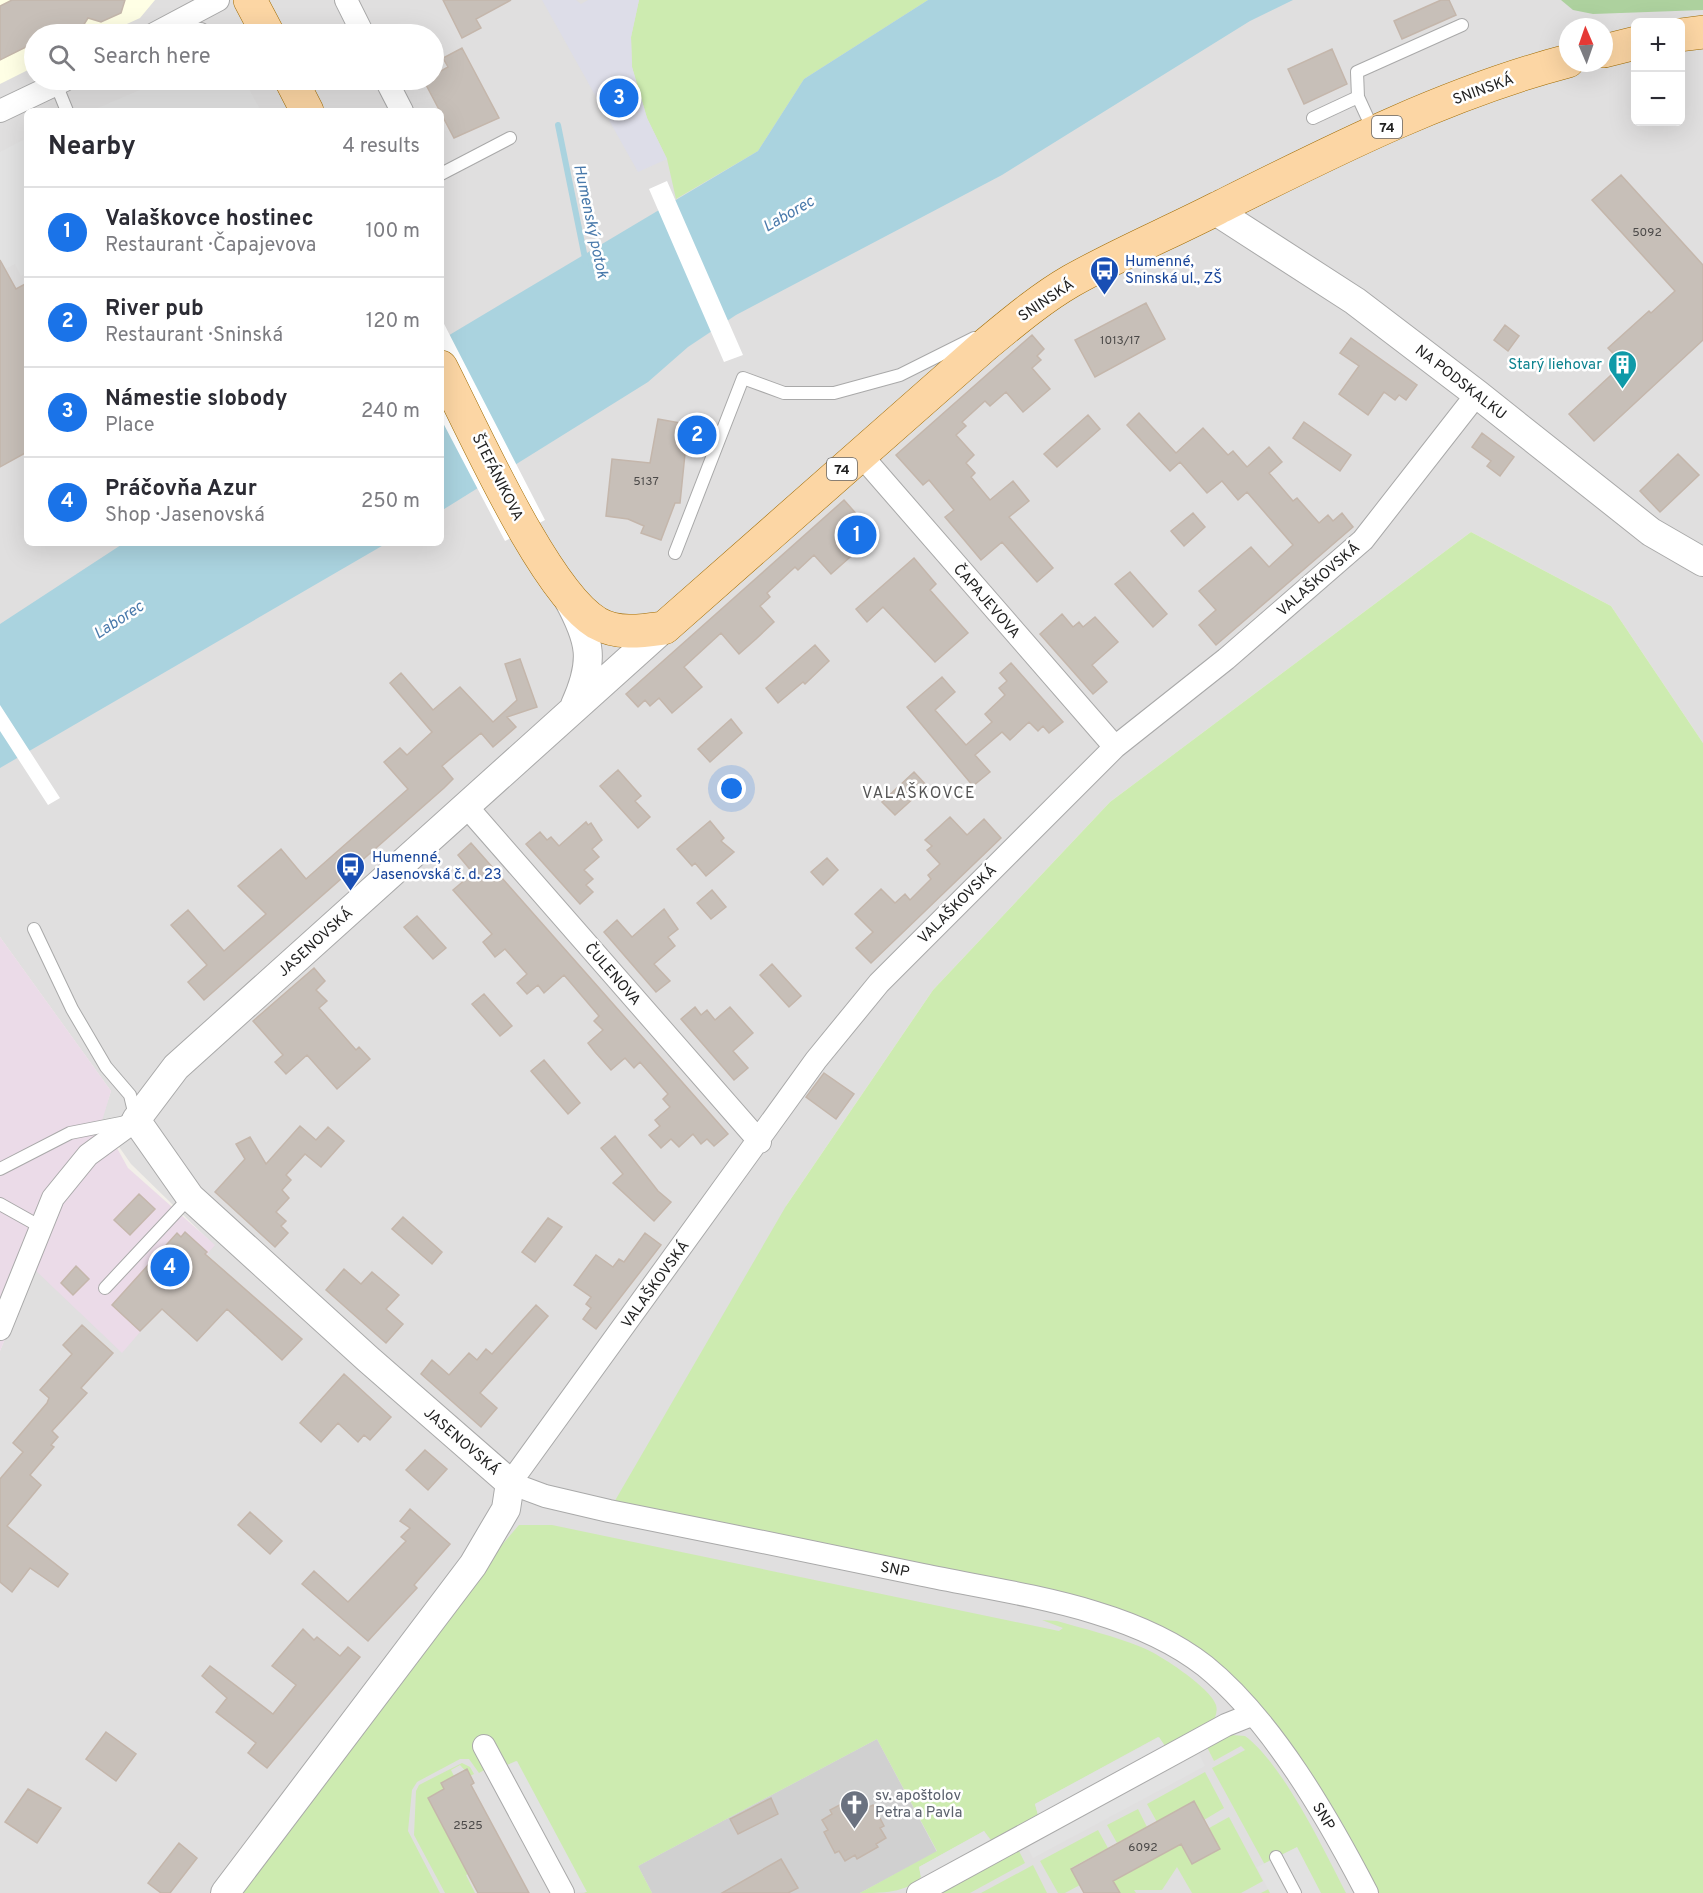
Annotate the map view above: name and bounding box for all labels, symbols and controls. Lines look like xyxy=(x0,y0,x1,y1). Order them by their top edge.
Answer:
north arrow xyxy=(1559,18,1613,72)
map controls xyxy=(1631,18,1685,126)
button: + xyxy=(1631,18,1685,72)
search box xyxy=(24,24,444,90)
icon: search xyxy=(45,41,78,74)
text: Search here xyxy=(93,44,211,71)
street label: SNINSKÁ xyxy=(1450,70,1517,110)
button: − xyxy=(1631,72,1685,126)
pin: 3 xyxy=(600,76,638,120)
road number: 74 xyxy=(1372,116,1402,138)
text: Nearby xyxy=(48,131,136,164)
text: 4 results xyxy=(343,134,420,160)
water label: Humenský potok xyxy=(568,163,612,281)
water label: Laborec xyxy=(760,192,818,237)
text: Valaškovce hostinec xyxy=(105,206,314,233)
text: 1 xyxy=(64,219,72,245)
text: 100 m xyxy=(365,219,420,245)
house number: 5092 xyxy=(1632,225,1662,241)
text: Restaurant · Čapajevova xyxy=(105,233,316,259)
place label: Humenné, Sninská ul., ZŠ xyxy=(1125,253,1222,289)
bus stop icon: Humenné, Sninská ul., ZŠ xyxy=(1088,254,1120,296)
street label: SNINSKÁ xyxy=(1015,275,1078,327)
text: River pub xyxy=(105,296,204,323)
text: 2 xyxy=(61,309,74,335)
text: 120 m xyxy=(366,309,420,335)
text: Restaurant · Sninská xyxy=(105,323,283,349)
house number: 1013/17 xyxy=(1100,333,1140,349)
street label: NA PODSKALKU xyxy=(1411,342,1510,425)
building icon: Starý liehovar xyxy=(1607,348,1639,390)
place label: Starý liehovar xyxy=(1508,356,1602,375)
text: Námestie slobody xyxy=(105,386,287,413)
text: 3 xyxy=(62,399,74,425)
text: 240 m xyxy=(361,399,420,425)
pin: 2 xyxy=(678,412,716,458)
text: Place xyxy=(105,413,155,439)
street label: ŠTEFÁNIKOVA xyxy=(467,430,529,525)
road number: 74 xyxy=(827,458,857,480)
house number: 5137 xyxy=(633,474,659,490)
text: Práčovňa Azur xyxy=(105,476,257,503)
text: 4 xyxy=(61,489,74,515)
text: 250 m xyxy=(361,489,420,515)
text: Shop · Jasenovská xyxy=(105,503,265,529)
pin: 1 xyxy=(838,512,876,558)
street label: VALAŠKOVSKÁ xyxy=(1272,537,1364,621)
street label: ČAPAJEVOVA xyxy=(948,559,1025,643)
water label: Laborec xyxy=(90,597,148,644)
your location xyxy=(717,774,746,803)
district label: VALAŠKOVCE xyxy=(862,782,976,804)
place label: Humenné, Jasenovská č. d. 23 xyxy=(372,849,502,885)
bus stop icon: Humenné, Jasenovská č. d. 23 xyxy=(335,850,367,892)
street label: VALAŠKOVSKÁ xyxy=(913,860,1001,948)
street label: JASENOVSKÁ xyxy=(274,904,357,982)
street label: ČULENOVA xyxy=(580,939,646,1010)
street label: VALAŠKOVSKÁ xyxy=(616,1236,694,1332)
pin: 4 xyxy=(150,1244,190,1290)
street label: JASENOVSKÁ xyxy=(419,1403,504,1480)
street label: SNP xyxy=(879,1558,911,1583)
place label: sv. apoštolov Petra a Pavla xyxy=(875,1787,962,1823)
church icon: sv. apoštolov Petra a Pavla xyxy=(838,1788,870,1830)
street label: SNP xyxy=(1307,1799,1338,1834)
house number: 2525 xyxy=(453,1818,483,1834)
house number: 6092 xyxy=(1128,1840,1158,1856)

